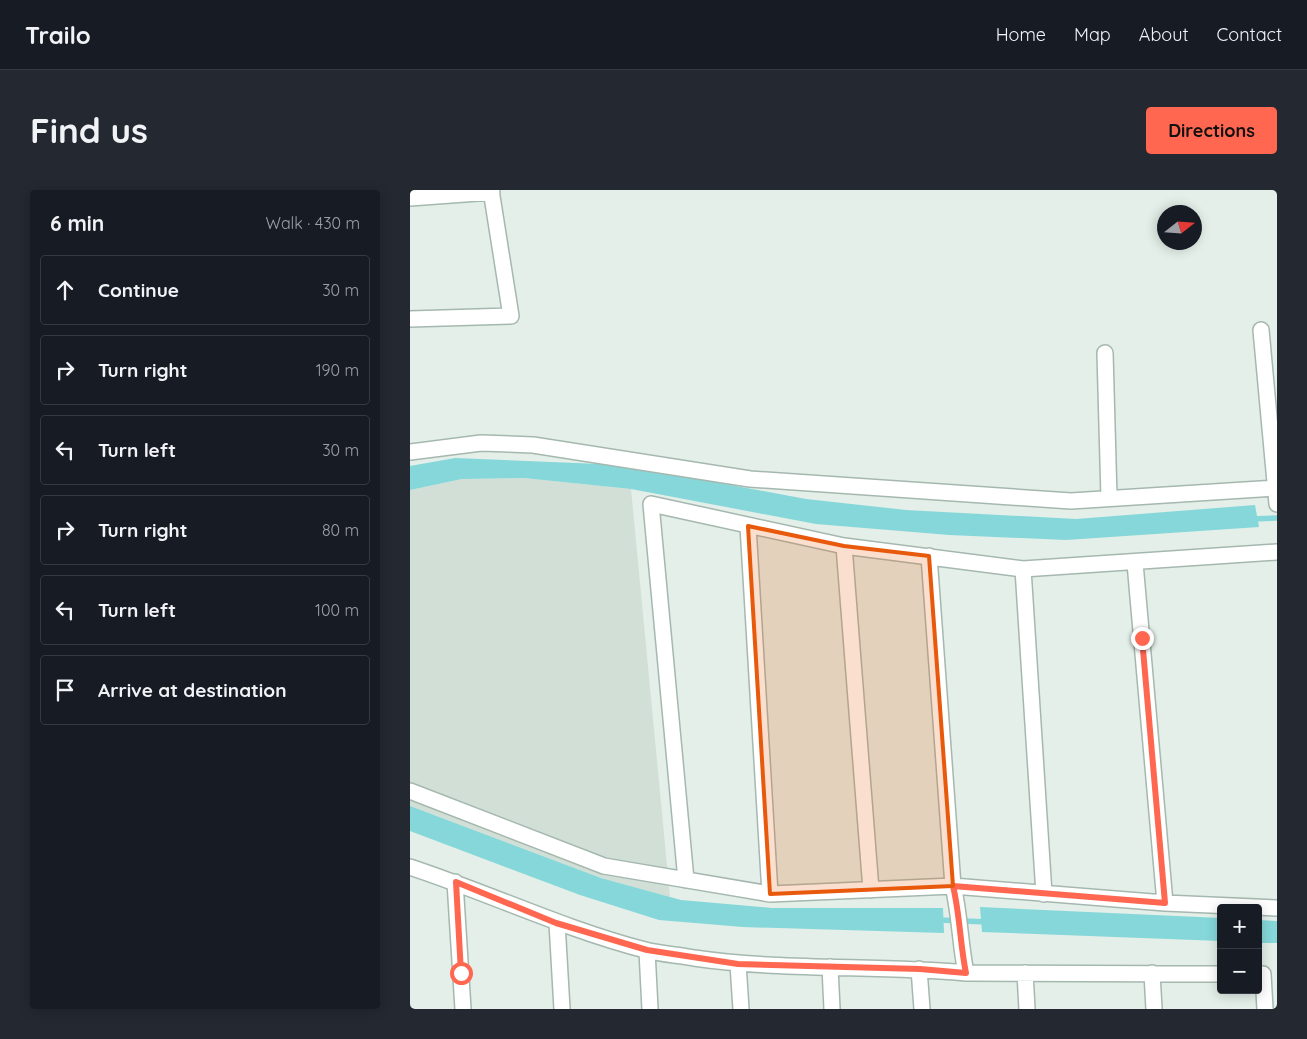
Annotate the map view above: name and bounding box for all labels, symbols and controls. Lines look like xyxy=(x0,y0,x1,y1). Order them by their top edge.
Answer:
text: Trailo xyxy=(25,20,91,50)
text: Home xyxy=(996,23,1046,46)
text: Map xyxy=(1074,23,1111,46)
text: About xyxy=(1139,23,1189,46)
text: Contact xyxy=(1217,23,1282,46)
button: Directions xyxy=(1146,107,1277,154)
text: Find us xyxy=(30,108,148,152)
north arrow xyxy=(1157,205,1202,250)
text: 6 min xyxy=(50,210,104,236)
text: Walk · 430 m xyxy=(266,213,360,233)
icon: ahead xyxy=(51,276,79,304)
text: Continue xyxy=(98,278,179,302)
text: 30 m xyxy=(322,280,359,300)
icon: right xyxy=(51,356,79,384)
text: Turn right xyxy=(98,358,187,382)
text: 190 m xyxy=(316,360,359,380)
icon: left xyxy=(51,436,79,464)
text: Turn left xyxy=(98,438,176,462)
text: 30 m xyxy=(322,440,359,460)
icon: right xyxy=(51,516,79,544)
text: Turn right xyxy=(98,518,187,542)
text: 80 m xyxy=(322,520,359,540)
icon: left xyxy=(51,596,79,624)
text: Turn left xyxy=(98,598,176,622)
text: 100 m xyxy=(315,600,359,620)
route end xyxy=(1131,627,1154,650)
icon: arrive xyxy=(51,676,79,704)
text: Arrive at destination xyxy=(98,678,287,702)
map controls xyxy=(1217,904,1262,994)
button: + xyxy=(1217,904,1262,949)
button: − xyxy=(1217,949,1262,994)
route start xyxy=(450,962,473,985)

